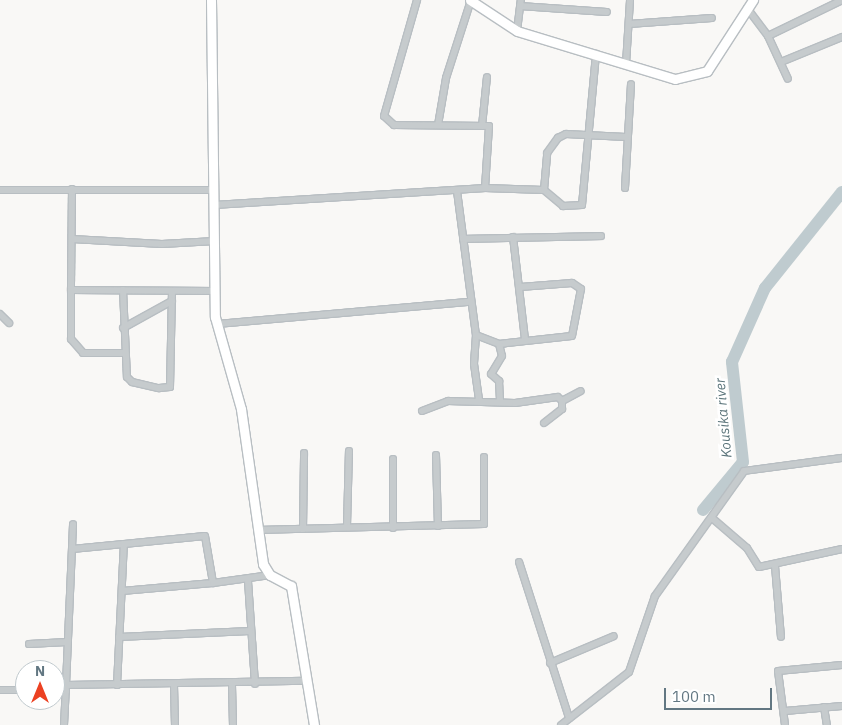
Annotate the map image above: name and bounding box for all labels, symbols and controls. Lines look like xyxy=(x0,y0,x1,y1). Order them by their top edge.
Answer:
water label: Kousika river xyxy=(711,377,735,459)
north arrow xyxy=(15,660,65,710)
text: N xyxy=(35,662,45,680)
scale bar xyxy=(667,678,774,710)
text: 100 m xyxy=(672,687,716,706)

